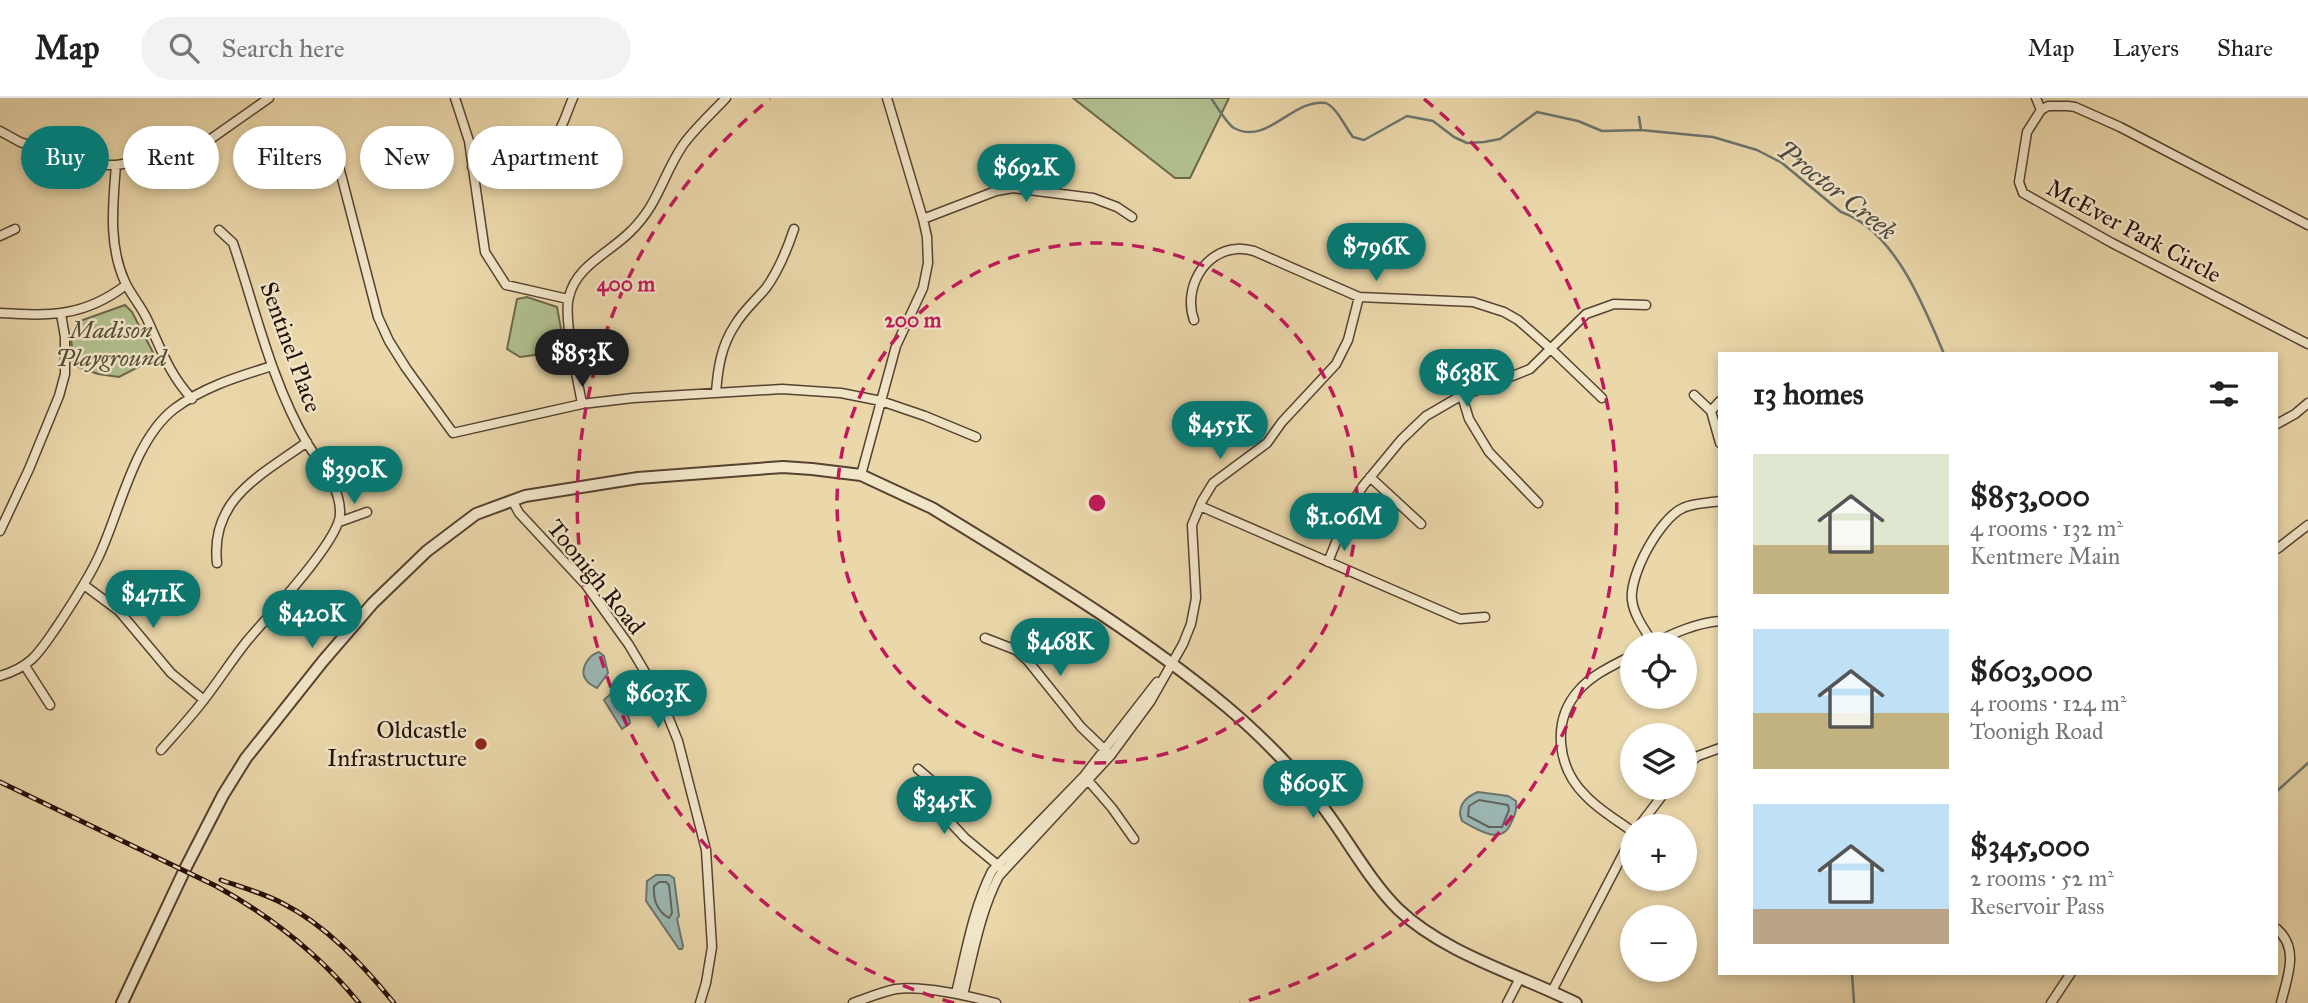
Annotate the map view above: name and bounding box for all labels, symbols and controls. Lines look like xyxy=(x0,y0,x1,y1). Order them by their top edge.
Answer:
search box xyxy=(141,17,631,80)
text: Map xyxy=(35,28,99,68)
icon: search xyxy=(165,29,203,67)
text: Search here xyxy=(221,32,345,64)
text: Map xyxy=(2028,33,2075,63)
text: Layers xyxy=(2113,33,2179,63)
text: Share xyxy=(2217,33,2273,63)
chip: Buy xyxy=(21,126,109,189)
chip: Rent xyxy=(123,126,219,189)
chip: Filters xyxy=(233,126,346,189)
chip: New xyxy=(360,126,454,189)
chip: Apartment xyxy=(468,126,623,189)
water label: Proctor Creek xyxy=(1771,133,1904,247)
pin: $692K xyxy=(977,144,1075,204)
text: $692K xyxy=(993,153,1059,181)
street label: McEver Park Circle xyxy=(2042,172,2226,290)
pin: $796K xyxy=(1327,223,1425,283)
text: $796K xyxy=(1343,232,1409,260)
text: 400 m xyxy=(597,271,656,297)
street label: Sentinel Place xyxy=(253,278,329,416)
text: 200 m xyxy=(885,307,942,333)
park label: Madison Playground xyxy=(56,315,168,373)
pin: $853K xyxy=(533,330,631,389)
text: $853K xyxy=(551,338,613,366)
pin: $638K xyxy=(1418,350,1516,409)
text: $638K xyxy=(1435,358,1499,386)
icon: filters xyxy=(2205,375,2243,413)
text: 13 homes xyxy=(1753,376,1864,412)
pin: $455K xyxy=(1171,402,1269,461)
text: $455K xyxy=(1188,410,1252,438)
pin: $390K xyxy=(305,446,403,506)
text: $390K xyxy=(321,455,387,483)
text: $853,000 xyxy=(1970,478,2090,514)
icon: home xyxy=(1809,482,1893,566)
centre of rings xyxy=(1085,491,1109,515)
pin: $1.06M xyxy=(1287,494,1401,553)
text: $1.06M xyxy=(1306,502,1382,530)
street label: Toonigh Road xyxy=(540,513,652,641)
text: 4 rooms · 132 m² xyxy=(1970,514,2123,542)
text: Kentmere Main xyxy=(1970,542,2120,570)
pin: $471K xyxy=(104,570,202,630)
text: $471K xyxy=(121,579,185,607)
pin: $420K xyxy=(263,590,361,650)
text: $420K xyxy=(278,599,346,627)
pin: $468K xyxy=(1011,618,1109,678)
text: $468K xyxy=(1027,627,1093,655)
map controls xyxy=(1620,632,1697,982)
button: locate xyxy=(1620,632,1697,709)
text: $603,000 xyxy=(1970,653,2093,689)
icon: home xyxy=(1809,657,1893,741)
pin: $603K xyxy=(609,670,707,730)
text: $603K xyxy=(626,679,690,707)
text: 4 rooms · 124 m² xyxy=(1970,689,2127,717)
place label: Oldcastle Infrastructure xyxy=(327,715,467,773)
text: Toonigh Road xyxy=(1970,717,2104,745)
button: layers xyxy=(1620,723,1697,800)
marker: Oldcastle Infrastructure xyxy=(473,736,489,752)
pin: $609K xyxy=(1264,760,1362,820)
text: $609K xyxy=(1279,769,1347,797)
pin: $345K xyxy=(895,776,993,836)
text: $345K xyxy=(913,785,975,813)
button: + xyxy=(1620,814,1697,891)
text: $345,000 xyxy=(1970,828,2090,864)
icon: home xyxy=(1809,832,1893,916)
text: 2 rooms · 52 m² xyxy=(1970,864,2114,892)
text: Reservoir Pass xyxy=(1970,892,2104,920)
button: − xyxy=(1620,905,1697,982)

